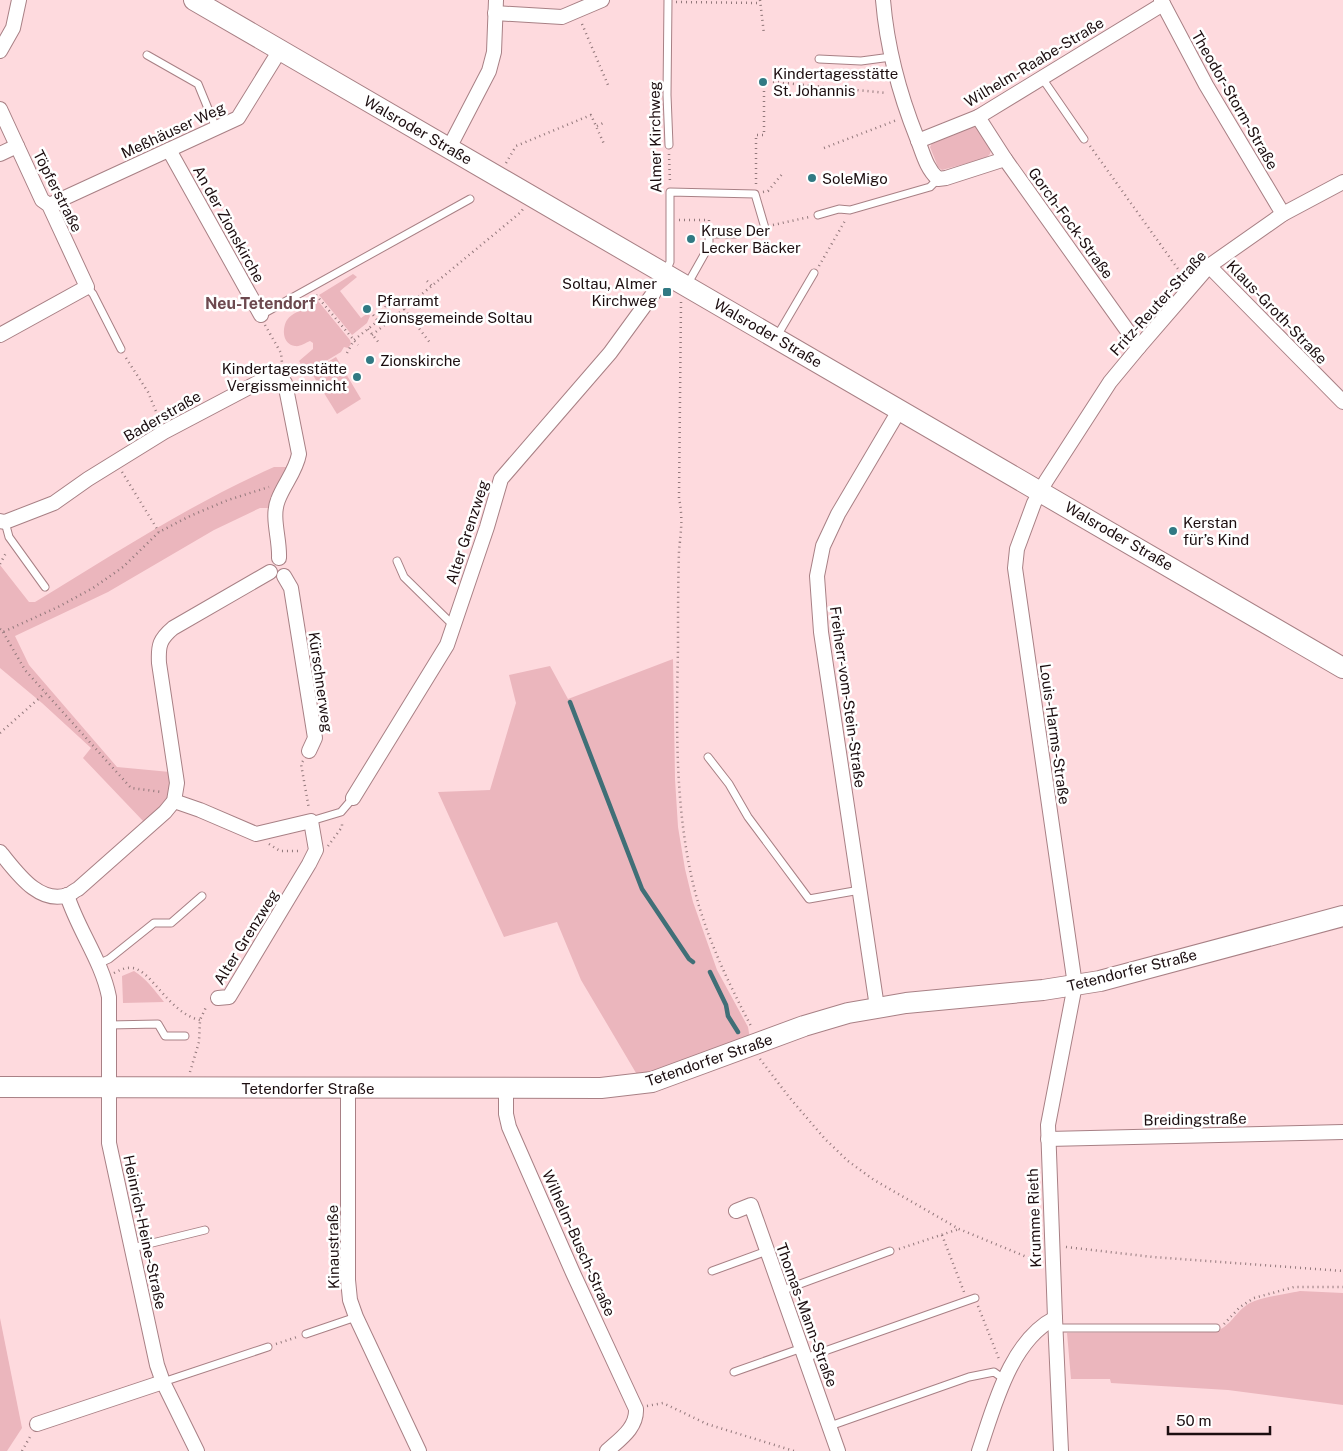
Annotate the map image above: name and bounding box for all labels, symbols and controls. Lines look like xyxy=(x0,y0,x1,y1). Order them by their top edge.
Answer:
street label: Wilhelm-Raabe-Straße xyxy=(961,14,1107,110)
street label: Theodor-Storm-Straße xyxy=(1188,28,1282,172)
place label: Kindertagesstätte St. Johannis xyxy=(773,65,898,99)
marker: Kindertagesstätte St. Johannis xyxy=(757,76,769,88)
street label: Almer Kirchweg xyxy=(646,81,664,193)
street label: Walsroder Straße xyxy=(361,92,475,168)
street label: Meßhäuser Weg xyxy=(118,98,228,162)
street label: Töpferstraße xyxy=(30,147,86,235)
street label: An der Zionskirche xyxy=(190,163,268,285)
street label: Gorch-Fock-Straße xyxy=(1025,164,1117,282)
place label: SoleMigo xyxy=(822,170,888,187)
marker: SoleMigo xyxy=(806,172,818,184)
place label: Kruse Der Lecker Bäcker xyxy=(701,222,801,256)
marker: Kruse Der Lecker Bäcker xyxy=(685,233,697,245)
street label: Fritz-Reuter-Straße xyxy=(1106,247,1210,359)
street label: Klaus-Groth-Straße xyxy=(1223,257,1331,367)
place label: Soltau, Almer Kirchweg xyxy=(562,275,657,309)
marker: Soltau, Almer Kirchweg xyxy=(661,286,673,298)
place label: Pfarramt Zionsgemeinde Soltau xyxy=(377,292,532,326)
district label: Neu-Tetendorf xyxy=(205,294,316,313)
street label: Walsroder Straße xyxy=(711,295,825,371)
marker: Pfarramt Zionsgemeinde Soltau xyxy=(361,303,373,315)
place label: Zionskirche xyxy=(380,352,461,369)
marker: Zionskirche xyxy=(364,354,376,366)
place label: Kindertagesstätte Vergissmeinnicht xyxy=(222,360,347,394)
marker: Kindertagesstätte Vergissmeinnicht xyxy=(351,371,363,383)
street label: Baderstraße xyxy=(120,387,204,445)
street label: Alter Grenzweg xyxy=(442,478,492,586)
street label: Walsroder Straße xyxy=(1062,498,1176,574)
place label: Kerstan für’s Kind xyxy=(1183,514,1249,548)
marker: Kerstan für’s Kind xyxy=(1167,525,1179,537)
street label: Freiherr-vom-Stein-Straße xyxy=(827,605,869,789)
street label: Kürschnerweg xyxy=(306,631,336,733)
street label: Louis-Harms-Straße xyxy=(1037,663,1073,805)
street label: Alter Grenzweg xyxy=(210,886,282,988)
street label: Tetendorfer Straße xyxy=(1065,946,1199,994)
street label: Tetendorfer Straße xyxy=(643,1030,775,1090)
street label: Tetendorfer Straße xyxy=(242,1080,374,1097)
street label: Breidingstraße xyxy=(1143,1110,1247,1128)
street label: Heinrich-Heine-Straße xyxy=(120,1153,170,1311)
street label: Wilhelm-Busch-Straße xyxy=(539,1167,619,1319)
street label: Krumme Rieth xyxy=(1024,1168,1044,1268)
street label: Kinaustraße xyxy=(324,1205,342,1289)
street label: Thomas-Mann-Straße xyxy=(773,1241,841,1389)
scale bar xyxy=(1168,1404,1270,1436)
text: 50 m xyxy=(1176,1412,1211,1429)

